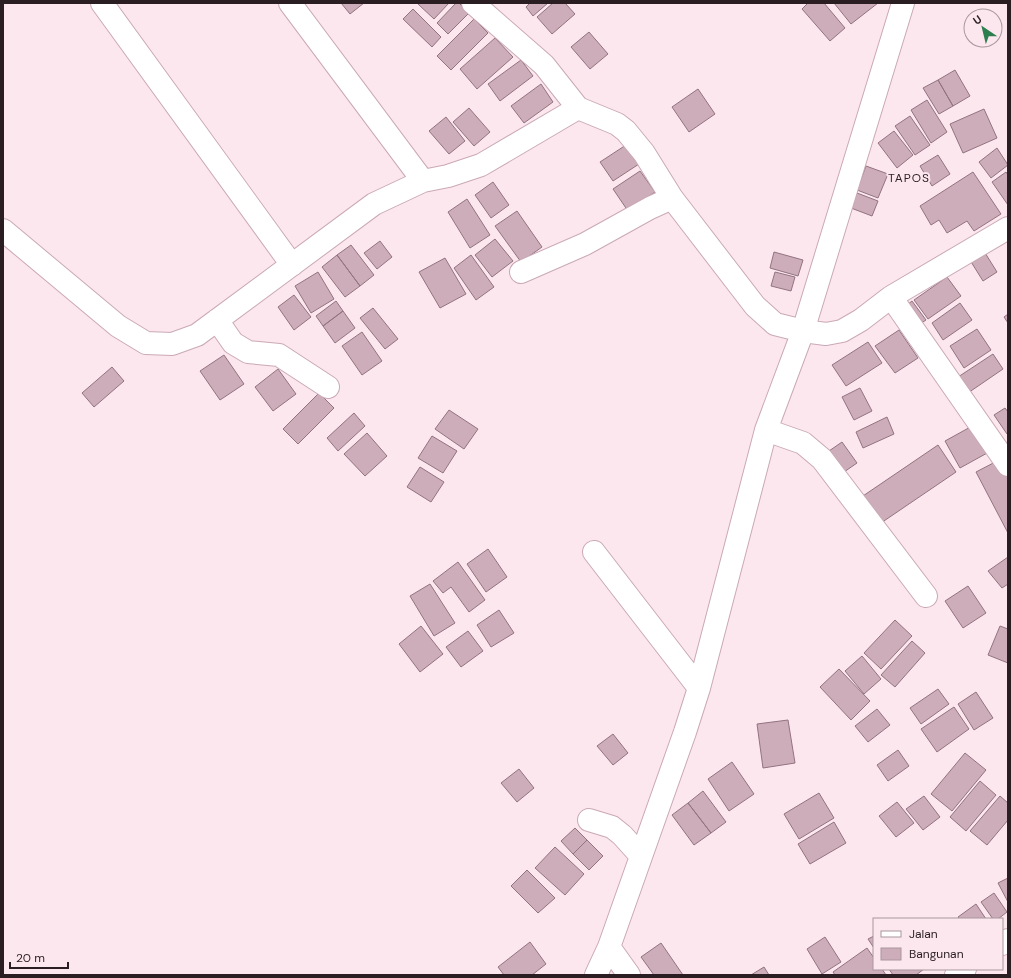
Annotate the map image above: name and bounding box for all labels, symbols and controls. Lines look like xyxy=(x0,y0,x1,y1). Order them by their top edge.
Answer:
north arrow xyxy=(963,8,1003,48)
text: U xyxy=(970,12,984,28)
district label: TAPOS xyxy=(888,170,930,186)
legend xyxy=(873,918,1003,970)
text: Jalan xyxy=(909,926,938,942)
scale bar xyxy=(10,944,68,970)
text: Bangunan xyxy=(909,946,964,962)
text: 20 m xyxy=(16,950,45,966)

